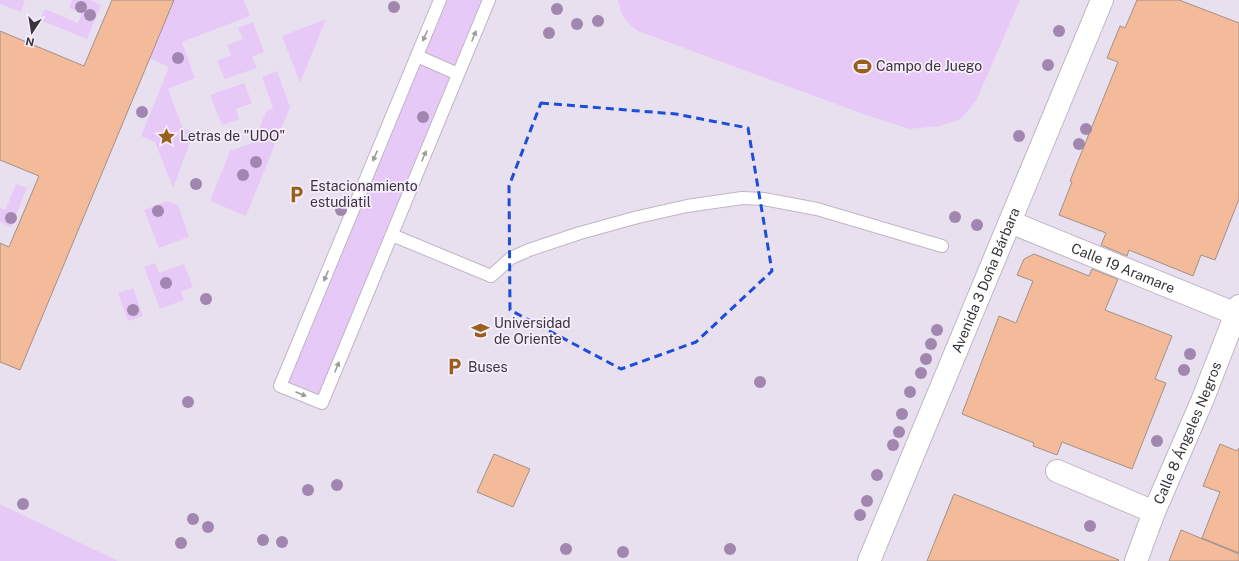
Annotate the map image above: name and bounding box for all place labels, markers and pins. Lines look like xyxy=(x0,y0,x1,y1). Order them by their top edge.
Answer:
sports icon: Campo de Juego xyxy=(853,56,873,76)
place label: Campo de Juego xyxy=(876,58,982,74)
place icon: Letras de "UDO" xyxy=(157,126,177,146)
place label: Letras de "UDO" xyxy=(180,128,285,144)
place label: Estacionamiento estudiatil xyxy=(310,178,418,210)
parking icon: Estacionamiento estudiatil xyxy=(287,184,307,204)
place label: Universidad de Oriente xyxy=(494,315,571,347)
school or university icon: Universidad de Oriente xyxy=(471,321,491,341)
parking icon: Buses xyxy=(445,357,465,377)
place label: Buses xyxy=(468,359,508,375)

